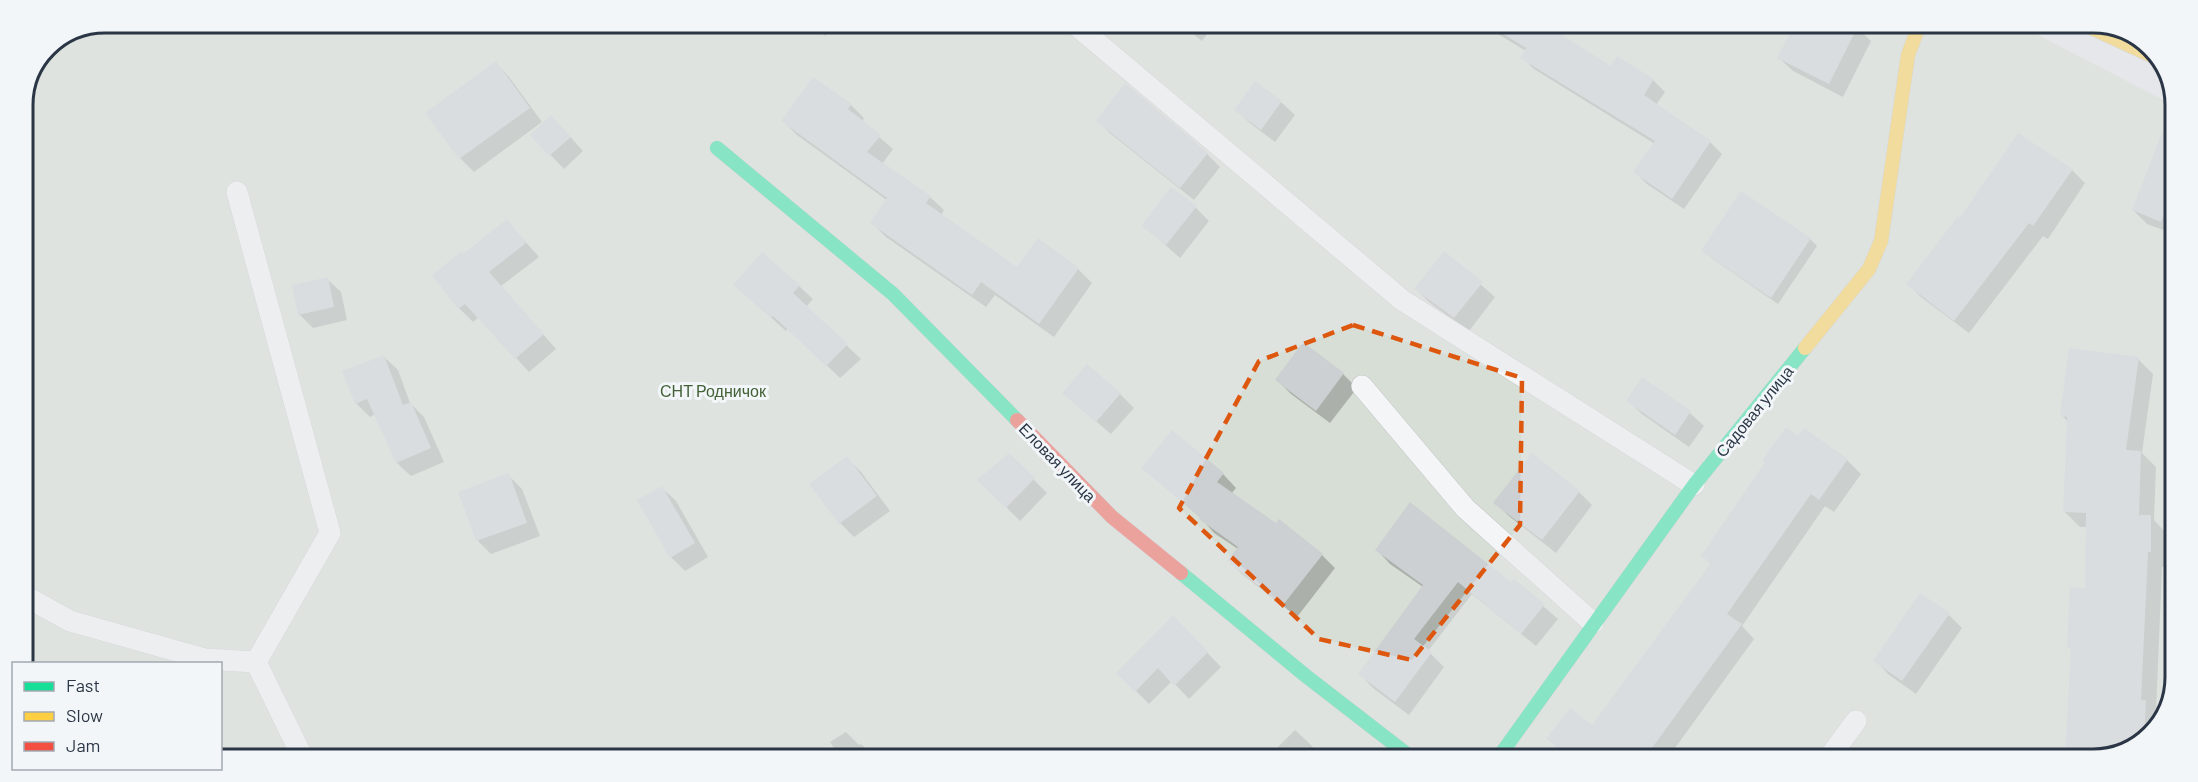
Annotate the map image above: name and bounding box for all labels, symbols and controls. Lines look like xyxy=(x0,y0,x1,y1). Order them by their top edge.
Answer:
street label: Садовая улица xyxy=(1711,361,1797,460)
park label: СНТ Родничок xyxy=(660,381,767,400)
street label: Еловая улица xyxy=(1016,419,1100,505)
legend xyxy=(12,662,222,770)
text: Fast xyxy=(66,674,100,696)
text: Slow xyxy=(66,704,103,726)
text: Jam xyxy=(66,734,100,756)

